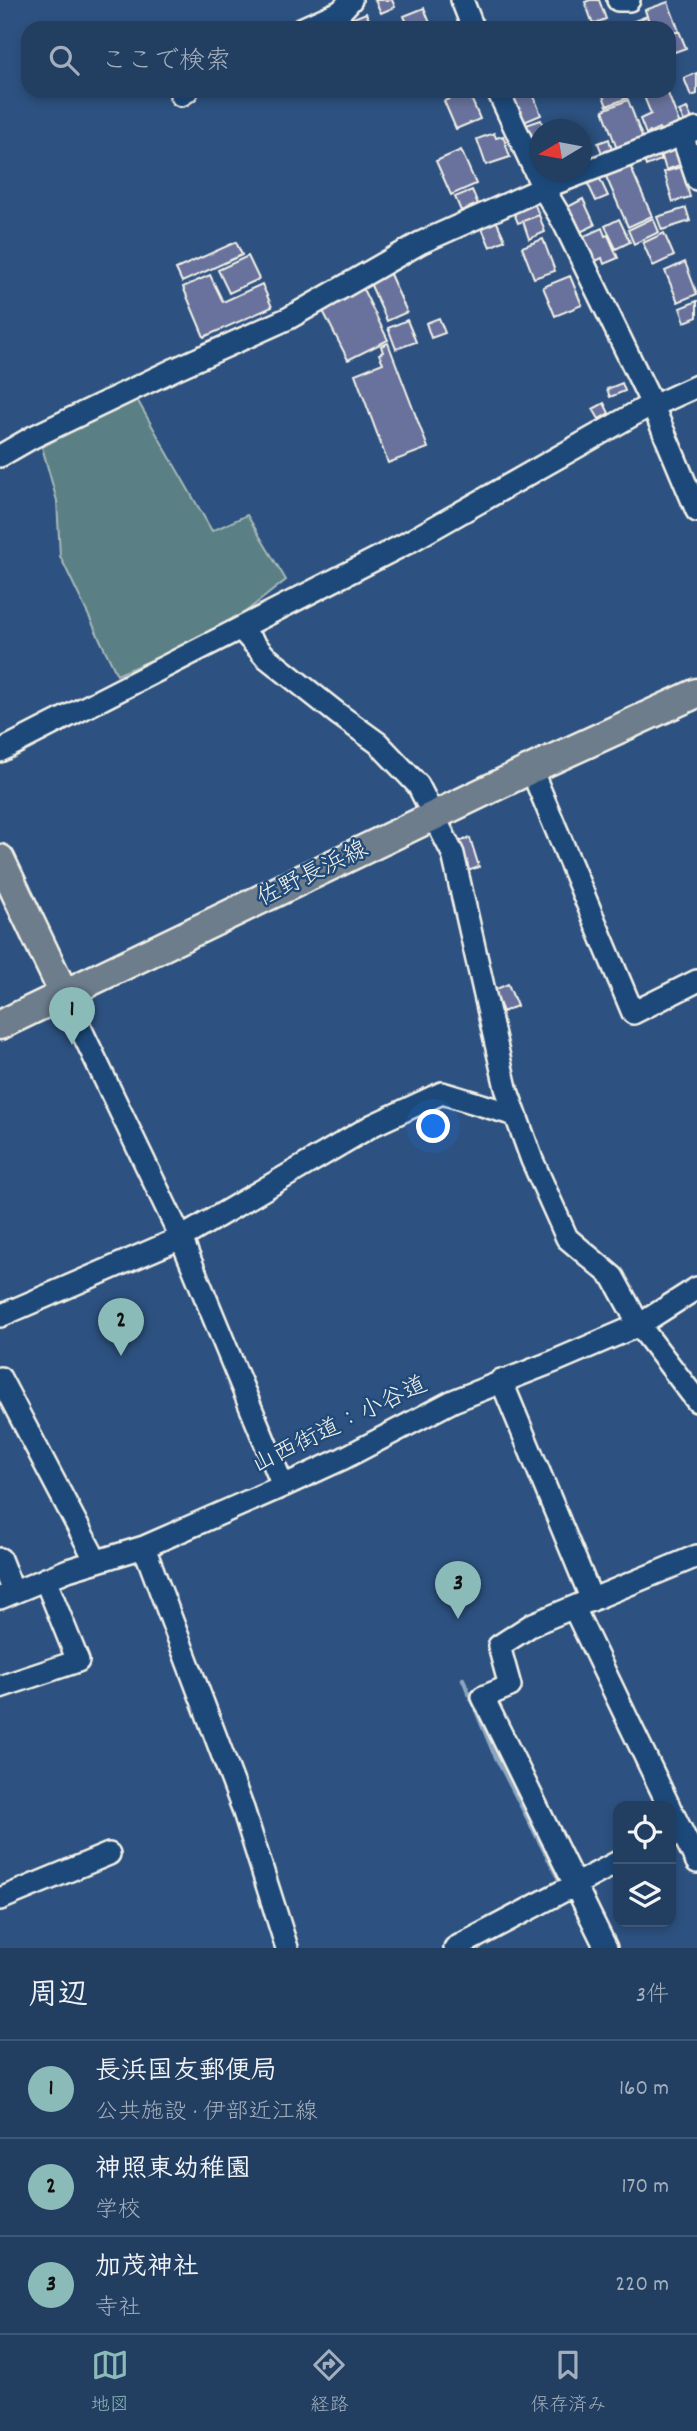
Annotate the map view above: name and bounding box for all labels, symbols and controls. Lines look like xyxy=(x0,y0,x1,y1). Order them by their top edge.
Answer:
search box xyxy=(21,21,676,98)
icon: search xyxy=(45,41,83,79)
text: ここで検索 xyxy=(101,44,231,81)
north arrow xyxy=(529,119,592,182)
street label: 佐野長浜線 xyxy=(252,833,374,917)
pin: 1 xyxy=(49,987,95,1045)
your location xyxy=(416,1109,450,1143)
pin: 2 xyxy=(98,1298,144,1356)
street label: 山西街道：小谷道 xyxy=(246,1369,434,1483)
pin: 3 xyxy=(435,1561,481,1619)
map controls xyxy=(613,1801,676,1927)
button: locate xyxy=(613,1801,676,1864)
button: layers xyxy=(613,1864,676,1927)
text: 周辺 xyxy=(28,1976,88,2019)
text: 3件 xyxy=(636,1980,669,2013)
text: 長浜国友郵便局 xyxy=(95,2054,277,2091)
text: 1 xyxy=(48,2073,54,2106)
text: 160 m xyxy=(619,2073,669,2106)
text: 公共施設 · 伊部近江線 xyxy=(95,2097,318,2130)
text: 神照東幼稚園 xyxy=(95,2152,251,2189)
text: 2 xyxy=(46,2171,56,2204)
text: 170 m xyxy=(622,2171,669,2204)
text: 学校 xyxy=(95,2195,141,2228)
text: 加茂神社 xyxy=(95,2250,199,2287)
text: 3 xyxy=(46,2269,56,2302)
text: 220 m xyxy=(615,2269,669,2302)
text: 寺社 xyxy=(95,2293,141,2326)
tab: 地図 xyxy=(91,2346,129,2420)
tab: 経路 xyxy=(310,2346,348,2420)
tab: 保存済み xyxy=(530,2346,606,2420)

